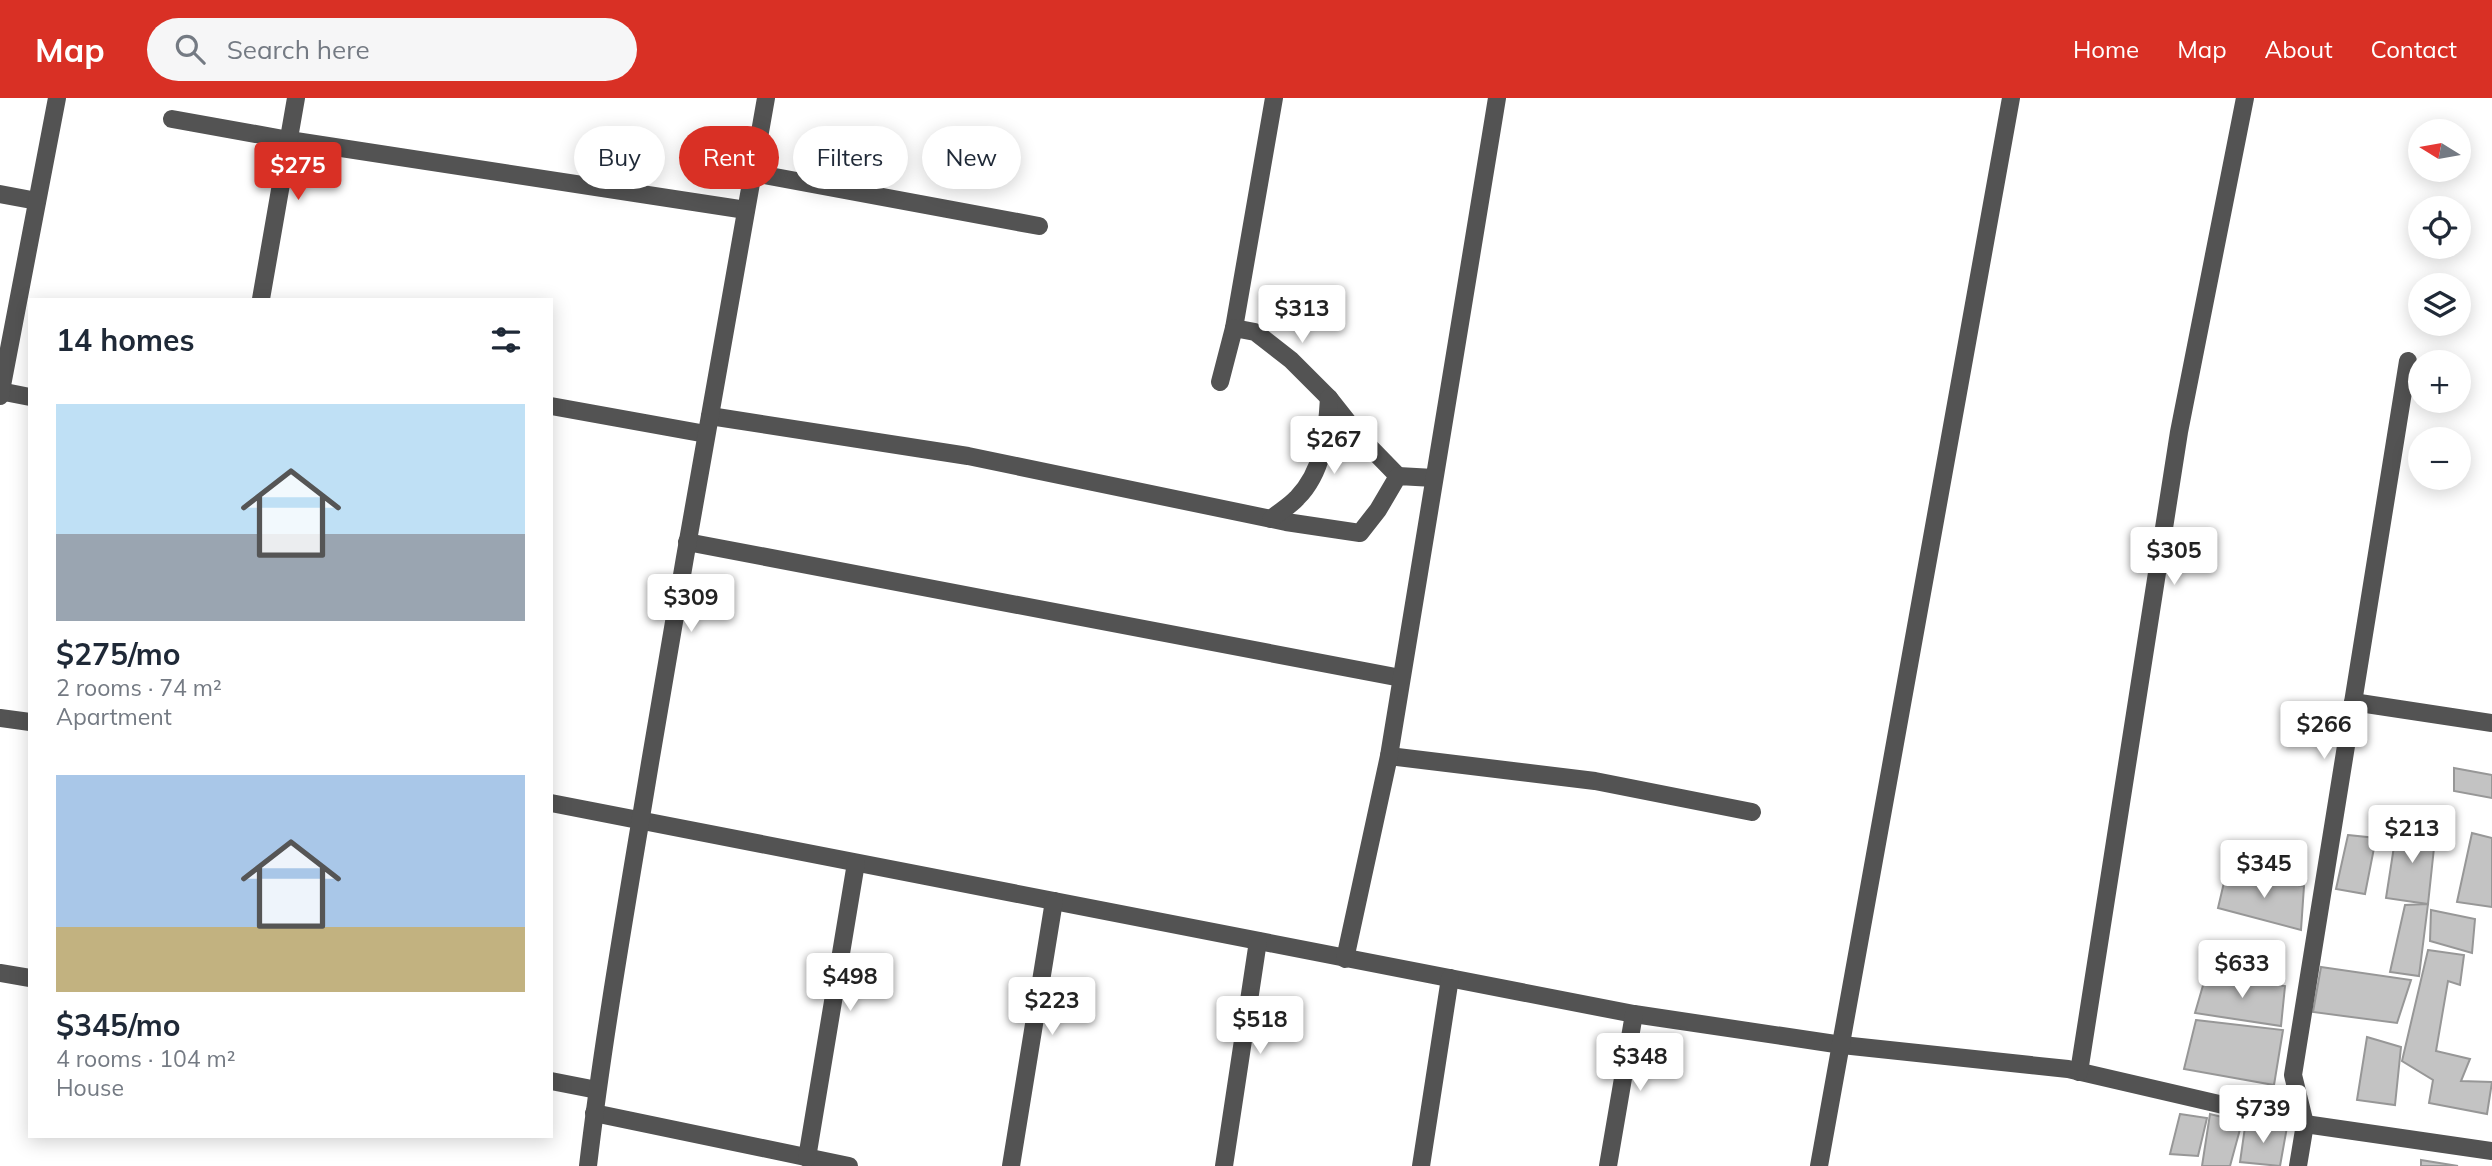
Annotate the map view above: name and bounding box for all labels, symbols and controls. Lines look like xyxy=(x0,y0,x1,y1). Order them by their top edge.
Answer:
search box xyxy=(147,18,637,81)
text: Map xyxy=(35,29,105,70)
icon: search xyxy=(171,30,209,68)
text: Search here xyxy=(227,33,370,66)
text: Home xyxy=(2073,34,2139,64)
text: Map xyxy=(2177,34,2227,64)
text: About xyxy=(2265,34,2333,64)
text: Contact xyxy=(2371,34,2457,64)
north arrow xyxy=(2408,119,2471,182)
map controls xyxy=(2408,119,2471,490)
chip: Buy xyxy=(574,126,665,189)
chip: Rent xyxy=(679,126,779,189)
chip: Filters xyxy=(793,126,908,189)
chip: New xyxy=(922,126,1021,189)
pin: $275 xyxy=(257,142,339,202)
text: $275 xyxy=(270,150,326,179)
button: locate xyxy=(2408,196,2471,259)
button: layers xyxy=(2408,273,2471,336)
pin: $313 xyxy=(1261,286,1343,345)
text: $313 xyxy=(1274,293,1330,322)
text: 14 homes xyxy=(56,321,195,359)
icon: filters xyxy=(487,321,525,359)
button: + xyxy=(2408,350,2471,413)
pin: $267 xyxy=(1293,416,1375,476)
text: $267 xyxy=(1306,424,1362,453)
button: − xyxy=(2408,427,2471,490)
icon: home xyxy=(228,450,354,576)
pin: $305 xyxy=(2133,528,2215,587)
text: $305 xyxy=(2146,535,2202,564)
pin: $309 xyxy=(650,574,732,634)
text: $309 xyxy=(663,582,719,611)
text: $275/mo xyxy=(56,635,180,673)
text: 2 rooms · 74 m² xyxy=(56,673,222,702)
text: Apartment xyxy=(56,702,172,731)
pin: $266 xyxy=(2283,702,2365,761)
text: $266 xyxy=(2296,709,2352,738)
pin: $213 xyxy=(2371,806,2453,865)
text: $213 xyxy=(2384,813,2440,842)
icon: home xyxy=(228,821,354,947)
pin: $345 xyxy=(2223,840,2305,900)
text: $345 xyxy=(2236,848,2292,877)
pin: $633 xyxy=(2201,940,2283,1000)
text: $633 xyxy=(2214,948,2270,977)
pin: $498 xyxy=(809,954,891,1013)
text: $498 xyxy=(822,961,878,990)
pin: $223 xyxy=(1011,978,1093,1037)
text: $223 xyxy=(1024,985,1080,1014)
pin: $518 xyxy=(1219,996,1301,1056)
text: $518 xyxy=(1232,1004,1288,1033)
text: $345/mo xyxy=(56,1006,180,1044)
pin: $348 xyxy=(1599,1034,1681,1093)
text: $348 xyxy=(1612,1041,1668,1070)
text: 4 rooms · 104 m² xyxy=(56,1044,236,1073)
text: House xyxy=(56,1073,124,1102)
pin: $739 xyxy=(2222,1086,2304,1145)
text: $739 xyxy=(2235,1093,2291,1122)

